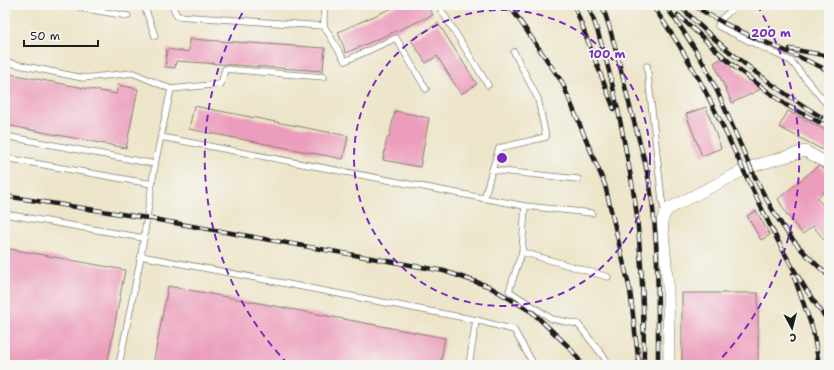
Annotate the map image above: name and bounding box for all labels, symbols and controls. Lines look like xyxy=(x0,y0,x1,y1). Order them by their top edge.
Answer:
scale bar xyxy=(24,22,98,48)
text: 200 m xyxy=(751,25,791,41)
text: 50 m xyxy=(30,28,60,44)
text: 100 m xyxy=(589,46,626,62)
centre of rings xyxy=(495,151,509,165)
north arrow xyxy=(772,308,812,348)
text: С xyxy=(789,330,797,345)

